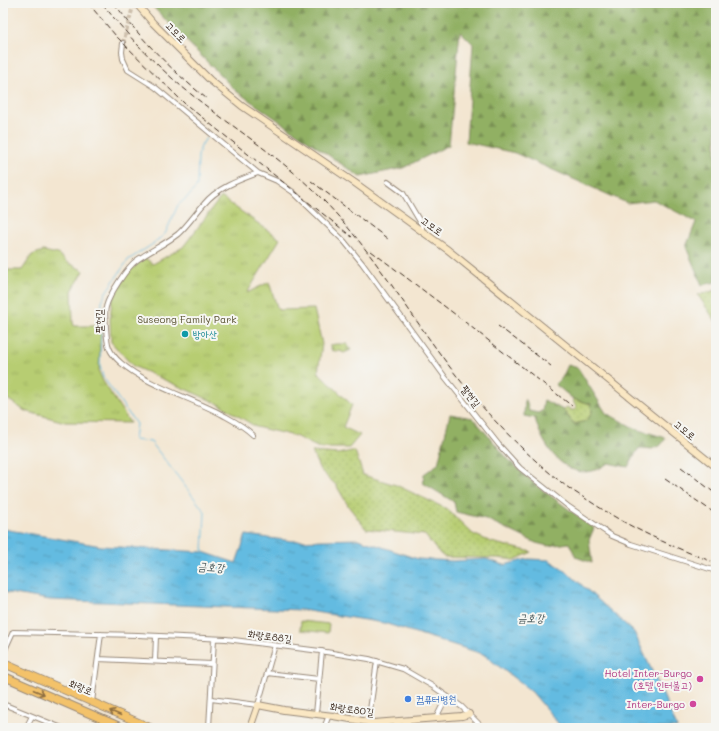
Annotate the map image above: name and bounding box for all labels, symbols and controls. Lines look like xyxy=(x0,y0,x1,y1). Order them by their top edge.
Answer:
street label: 고모로 xyxy=(163,19,189,45)
street label: 고모로 xyxy=(418,213,446,239)
street label: 팔현길 xyxy=(92,309,106,333)
park label: Suseong Family Park xyxy=(137,312,237,326)
place label: 방아산 xyxy=(193,327,217,341)
marker: 방아산 xyxy=(180,329,190,339)
street label: 팔현길 xyxy=(458,382,484,410)
street label: 고모로 xyxy=(671,417,699,443)
water label: 금호강 xyxy=(197,558,226,575)
water label: 금호강 xyxy=(518,610,545,625)
street label: 화랑로88길 xyxy=(247,626,293,646)
place label: Hotel Inter-Burgo (호텔 인터불고) xyxy=(604,666,692,692)
marker: Hotel Inter-Burgo (호텔 인터불고) xyxy=(695,674,705,684)
street label: 화랑로 xyxy=(67,676,95,698)
one-way arrow xyxy=(32,688,44,696)
place label: 컴퓨터병원 xyxy=(416,692,456,706)
marker: 컴퓨터병원 xyxy=(403,694,413,704)
place label: Inter-Burgo xyxy=(627,697,685,711)
street label: 화랑로80길 xyxy=(329,699,375,719)
marker: Inter-Burgo xyxy=(688,699,698,709)
one-way arrow xyxy=(110,708,122,716)

